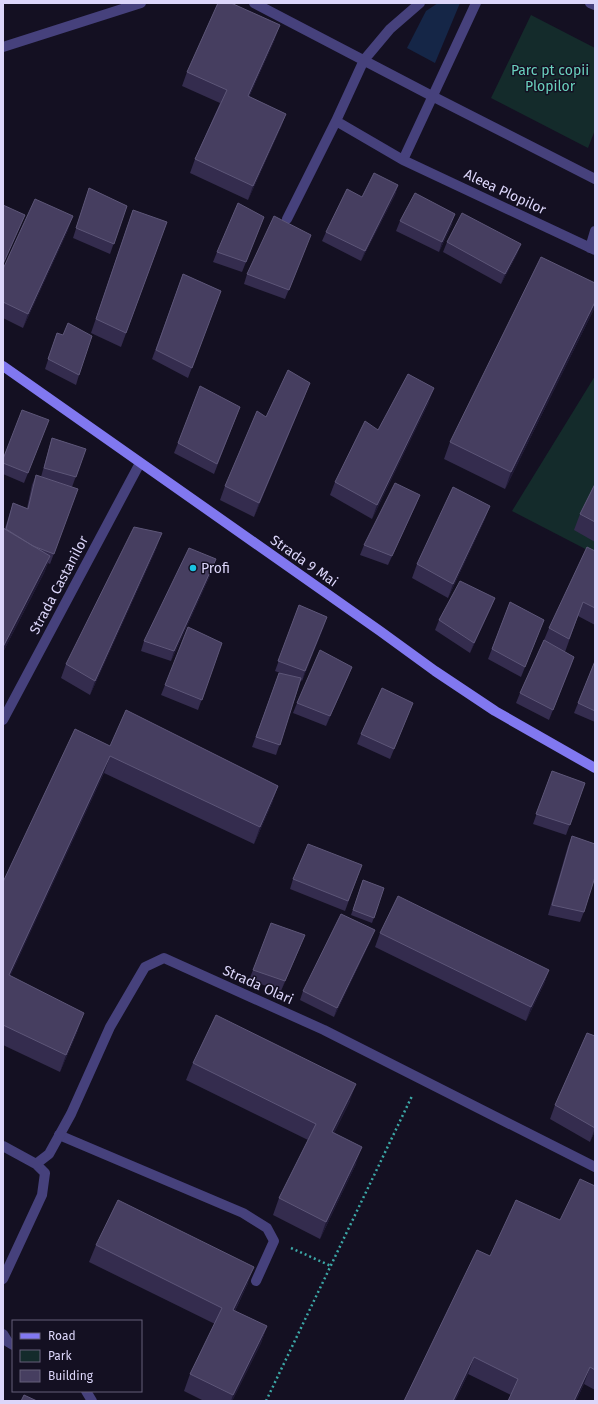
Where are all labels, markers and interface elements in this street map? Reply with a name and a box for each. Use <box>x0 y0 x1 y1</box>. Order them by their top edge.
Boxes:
park label: Parc pt copii Plopilor <box>511 62 589 95</box>
street label: Aleea Plopilor <box>461 166 549 219</box>
street label: Strada Castanilor <box>26 532 92 637</box>
street label: Strada 9 Mai <box>267 532 341 590</box>
place label: Profi <box>201 560 230 577</box>
marker: Profi <box>188 563 198 573</box>
street label: Strada Olari <box>220 962 296 1008</box>
legend <box>12 1320 142 1392</box>
text: Road <box>48 1329 76 1343</box>
text: Park <box>48 1349 72 1363</box>
text: Building <box>48 1369 94 1383</box>

